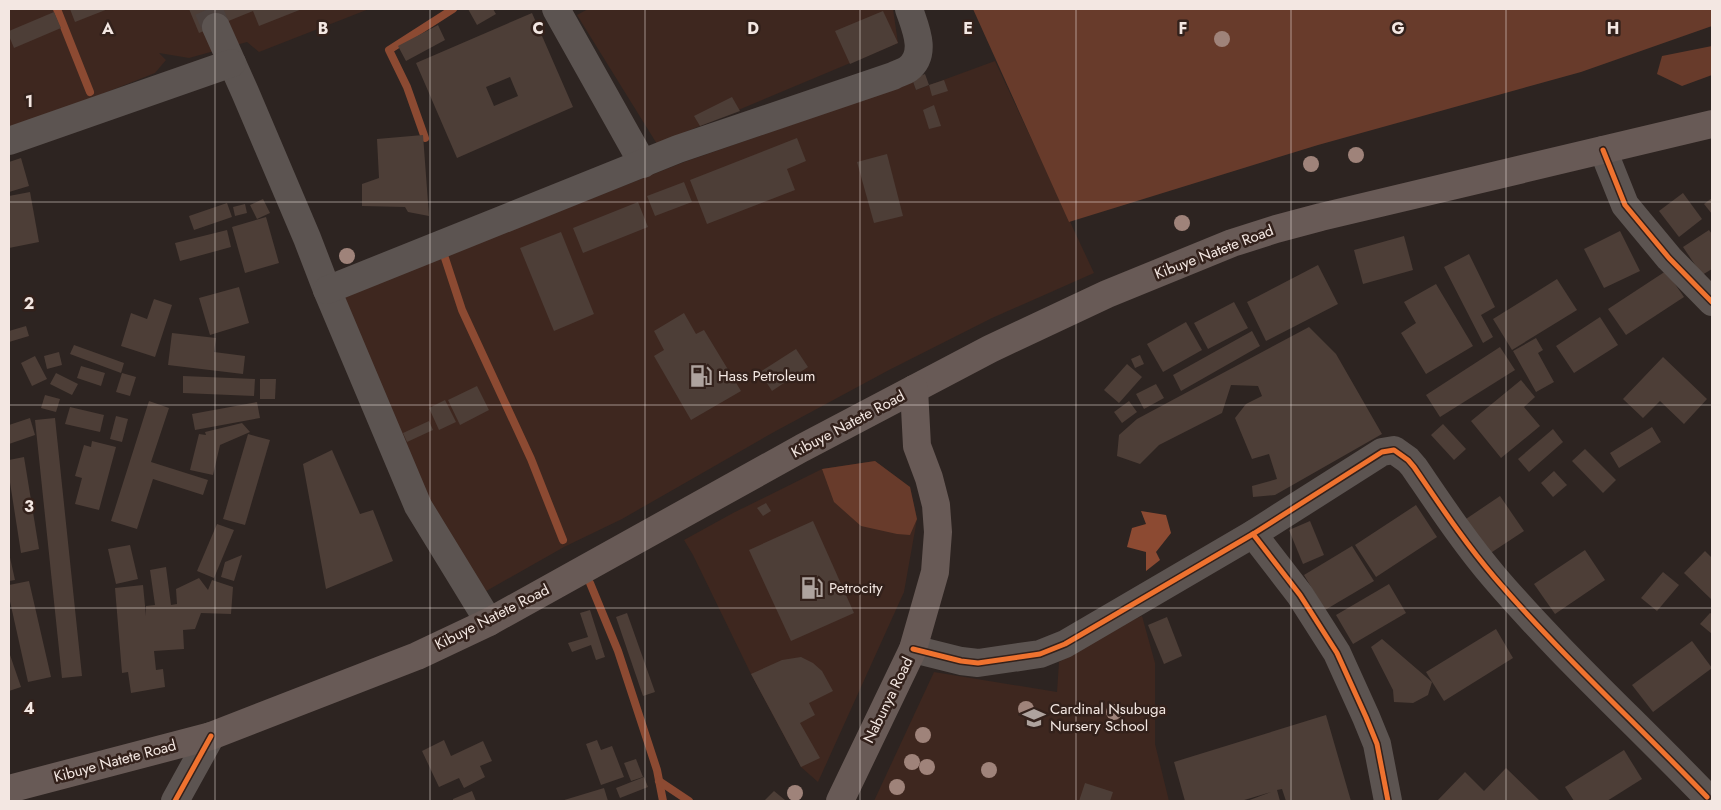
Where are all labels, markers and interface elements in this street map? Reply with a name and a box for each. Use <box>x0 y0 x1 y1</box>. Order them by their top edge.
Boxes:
text: A <box>101 17 114 40</box>
text: B <box>318 17 328 40</box>
text: C <box>532 17 544 40</box>
text: D <box>747 17 759 40</box>
text: E <box>963 17 973 40</box>
text: F <box>1179 17 1187 40</box>
text: G <box>1391 17 1405 40</box>
text: H <box>1607 17 1619 40</box>
text: 1 <box>25 90 33 113</box>
street label: Kibuye Natete Road <box>1151 219 1277 285</box>
text: 2 <box>24 292 34 315</box>
fuel station icon: Hass Petroleum <box>688 363 714 389</box>
place label: Hass Petroleum <box>718 365 816 387</box>
street label: Kibuye Natete Road <box>787 385 909 463</box>
text: 3 <box>24 495 34 518</box>
fuel station icon: Petrocity <box>799 575 825 601</box>
place label: Petrocity <box>829 577 883 599</box>
street label: Kibuye Natete Road <box>431 579 553 655</box>
street label: Nabunya Road <box>858 653 918 747</box>
text: 4 <box>23 697 35 720</box>
place label: Cardinal Nsubuga Nursery School <box>1050 698 1166 737</box>
school or university icon: Cardinal Nsubuga Nursery School <box>1021 705 1047 731</box>
street label: Kibuye Natete Road <box>51 734 179 788</box>

